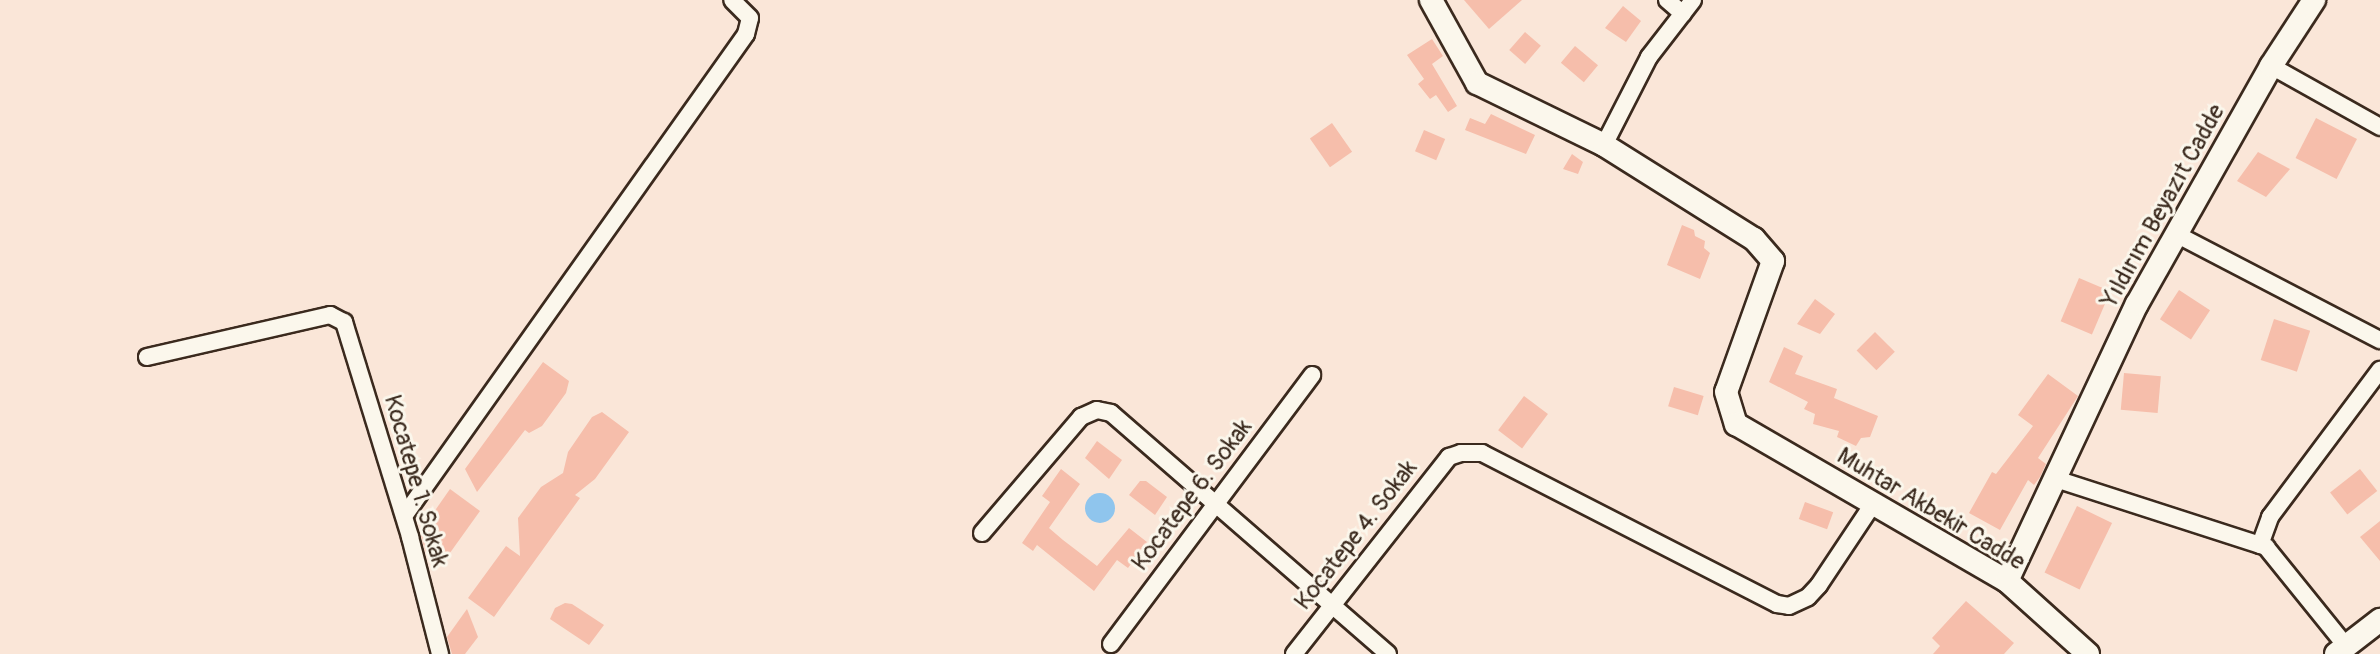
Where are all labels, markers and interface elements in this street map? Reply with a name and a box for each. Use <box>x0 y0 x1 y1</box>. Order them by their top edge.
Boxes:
street label: Yıldırım Beyazıt Cadde <box>2095 99 2231 313</box>
street label: Kocatepe 1. Sokak <box>378 392 454 570</box>
street label: Kocatepe 6. Sokak <box>1126 414 1258 576</box>
street label: Muhtar Akbekir Cadde <box>1832 442 2030 576</box>
street label: Kocatepe 4. Sokak <box>1289 454 1423 616</box>

